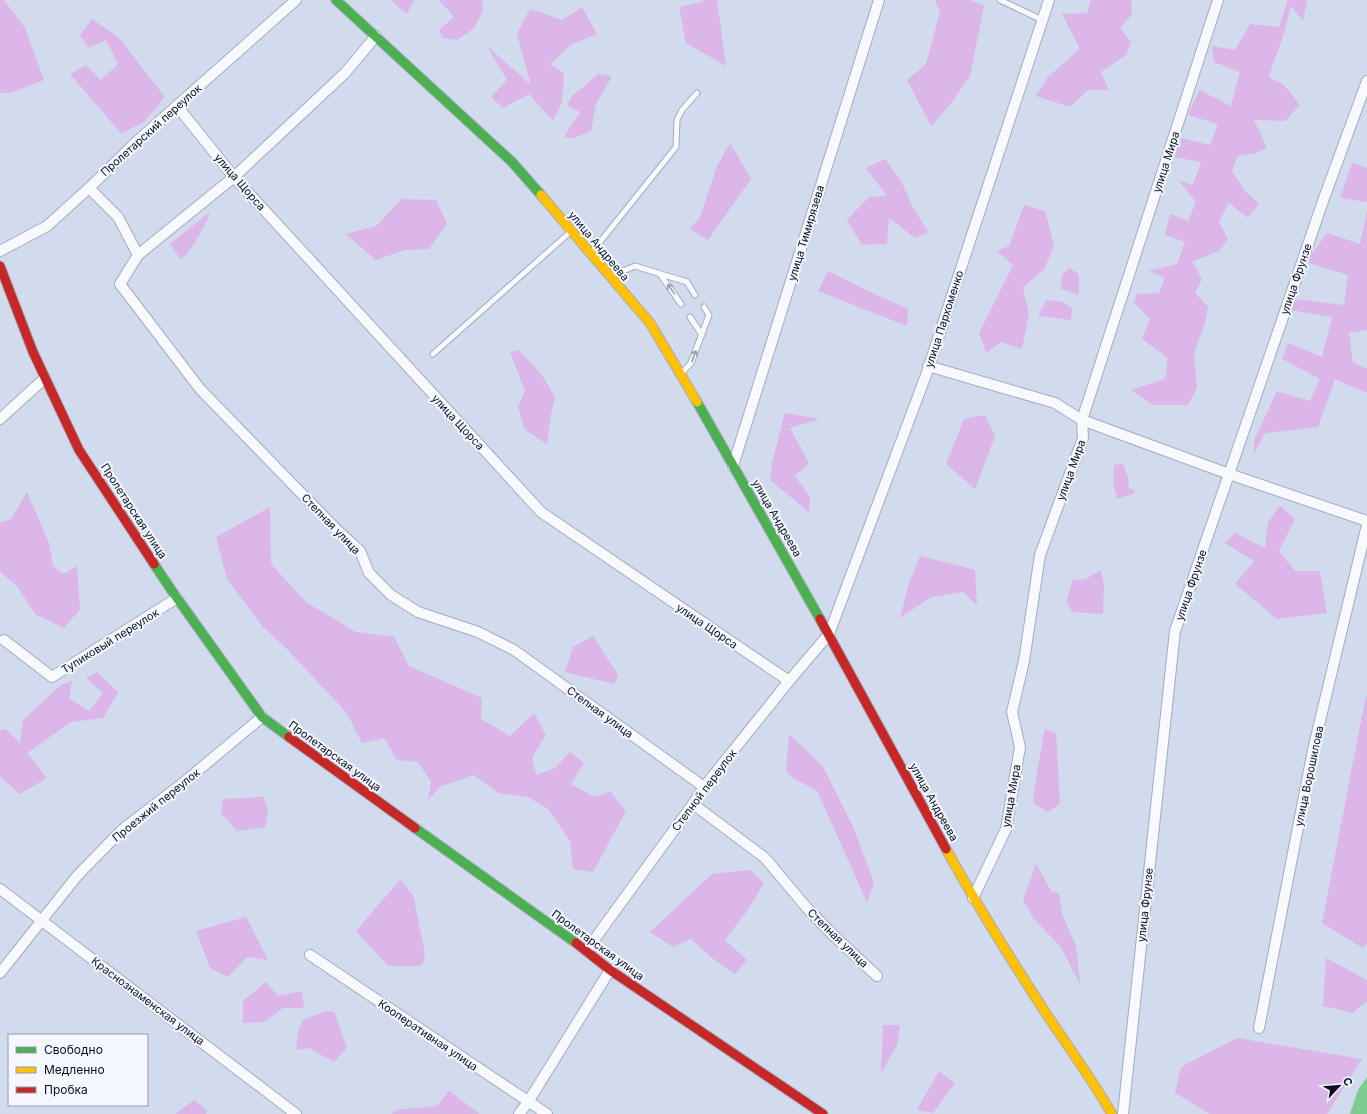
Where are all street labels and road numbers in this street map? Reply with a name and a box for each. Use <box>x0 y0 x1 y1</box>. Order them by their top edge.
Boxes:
street label: Пролетарский переулок <box>98 81 204 179</box>
street label: улица Мира <box>1149 129 1183 195</box>
street label: улица Щорса <box>211 151 269 213</box>
street label: улица Тимирязева <box>785 183 827 283</box>
street label: улица Андреева <box>566 208 632 284</box>
street label: улица Фрунзе <box>1277 241 1315 317</box>
street label: улица Пархоменко <box>922 268 966 369</box>
street label: улица Щорса <box>429 391 487 453</box>
street label: улица Мира <box>1054 438 1088 502</box>
street label: Пролетарская улица <box>98 461 170 561</box>
street label: улица Андреева <box>749 477 805 559</box>
street label: Степная улица <box>299 491 363 557</box>
street label: улица Фрунзе <box>1172 547 1210 623</box>
street label: улица Щорса <box>674 600 740 652</box>
street label: Тупиковый переулок <box>59 605 161 677</box>
street label: Степная улица <box>564 683 636 741</box>
street label: Пролетарская улица <box>286 718 384 794</box>
street label: улица Ворошилова <box>1292 724 1326 828</box>
street label: Степной переулок <box>669 746 739 834</box>
street label: улица Андреева <box>907 760 961 844</box>
street label: улица Мира <box>999 763 1023 829</box>
street label: Проезжий переулок <box>109 765 203 845</box>
street label: улица Фрунзе <box>1134 867 1156 943</box>
street label: Степная улица <box>805 906 871 970</box>
street label: Пролетарская улица <box>549 907 647 983</box>
street label: Краснознаменская улица <box>89 954 207 1048</box>
street label: Кооперативная улица <box>376 996 480 1074</box>

